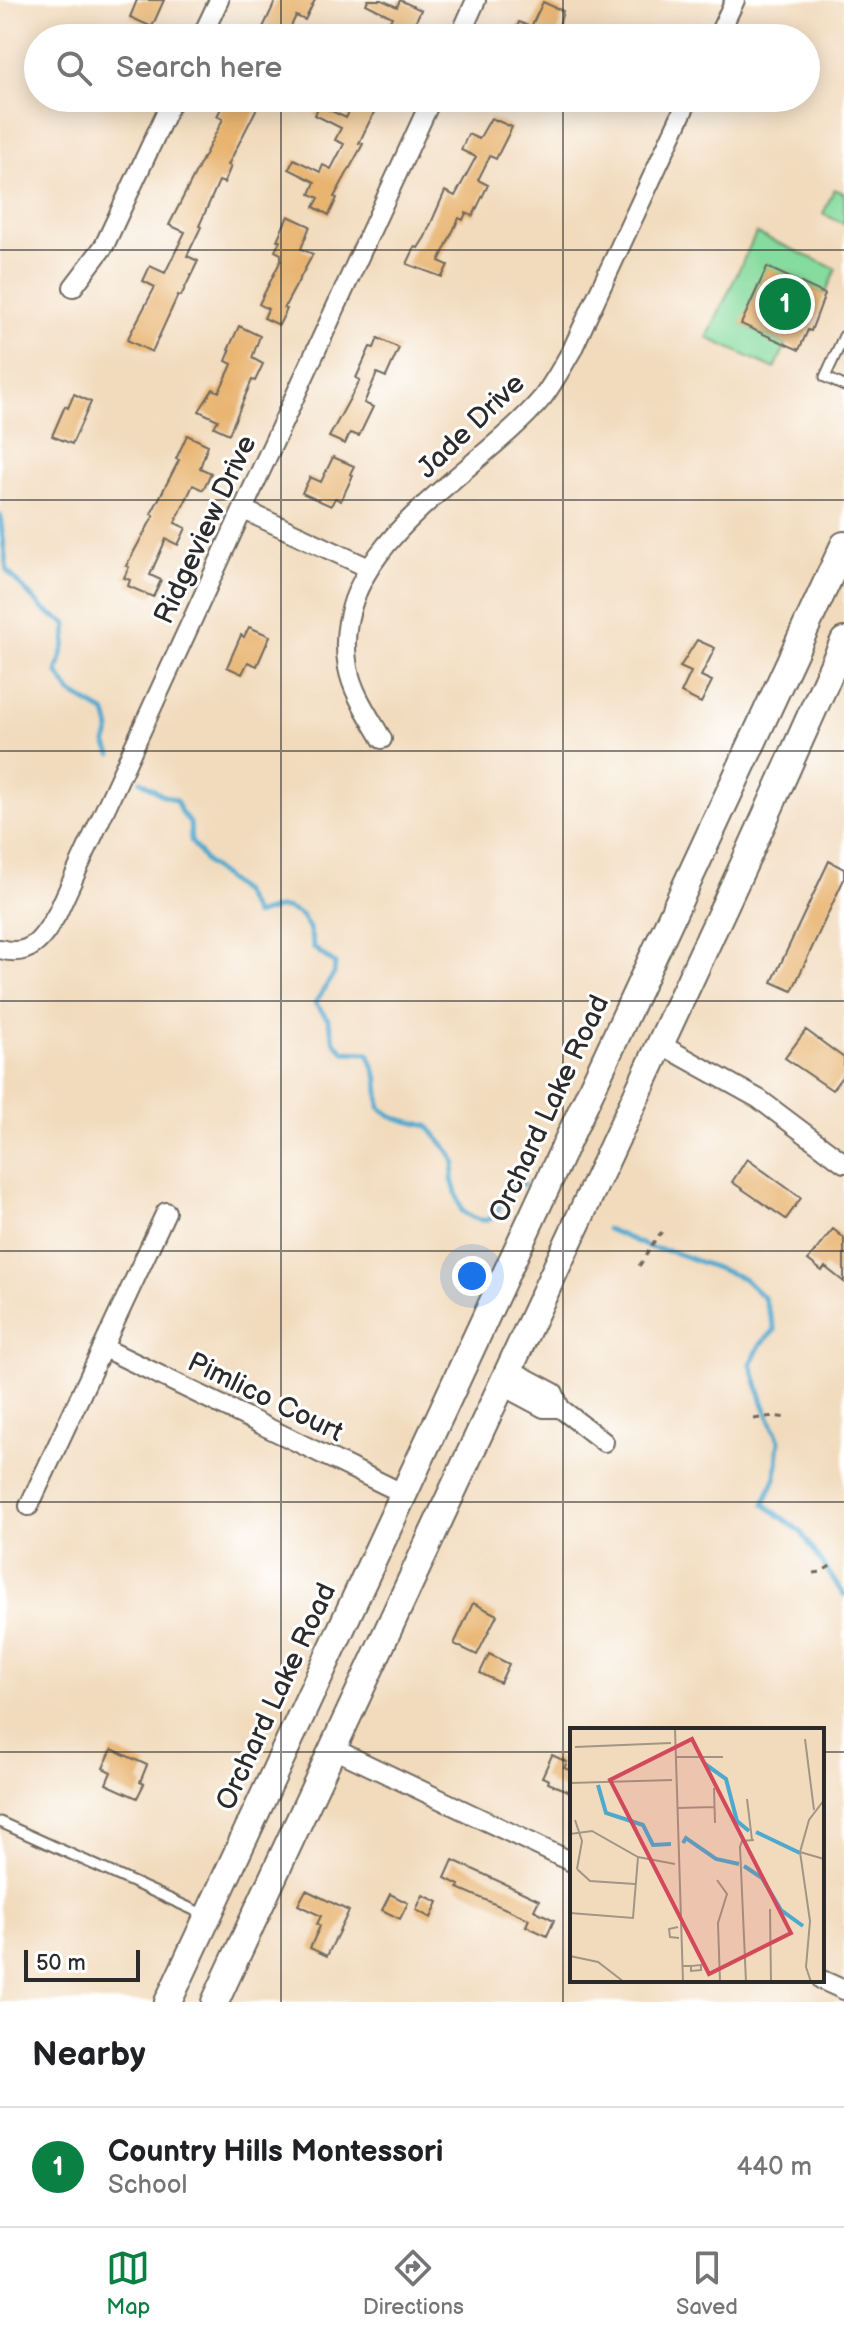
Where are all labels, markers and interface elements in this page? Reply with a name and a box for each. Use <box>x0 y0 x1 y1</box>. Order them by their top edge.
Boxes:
search box <box>24 24 820 112</box>
icon: search <box>52 46 96 90</box>
text: Search here <box>116 50 282 86</box>
pin: 1 <box>759 274 811 334</box>
street label: Jade Drive <box>411 367 531 485</box>
street label: Ridgeview Drive <box>147 430 263 629</box>
street label: Orchard Lake Road <box>482 990 616 1227</box>
your location <box>452 1256 492 1296</box>
street label: Pimlico Court <box>182 1346 349 1449</box>
street label: Orchard Lake Road <box>209 1578 343 1815</box>
inset map <box>570 1728 824 1982</box>
scale bar <box>24 1946 140 1982</box>
text: 50 m <box>36 1950 86 1977</box>
text: Nearby <box>32 2034 146 2075</box>
text: Country Hills Montessori <box>108 2134 443 2170</box>
text: 1 <box>53 2152 63 2183</box>
text: 440 m <box>736 2152 812 2183</box>
text: School <box>108 2170 187 2201</box>
tab: Map <box>106 2246 150 2321</box>
tab: Directions <box>363 2246 464 2321</box>
tab: Saved <box>676 2246 738 2321</box>

